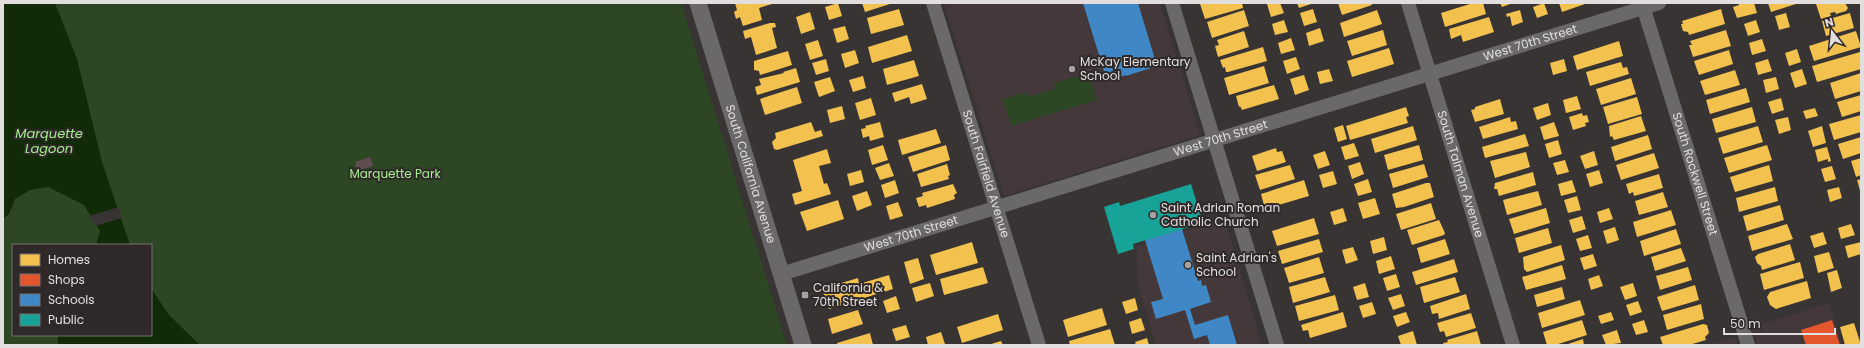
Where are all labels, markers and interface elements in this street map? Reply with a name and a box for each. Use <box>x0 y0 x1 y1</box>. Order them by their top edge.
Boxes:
north arrow <box>1812 12 1852 52</box>
text: N <box>1823 14 1835 31</box>
street label: West 70th Street <box>1481 20 1579 65</box>
place label: McKay Elementary School <box>1080 53 1191 84</box>
marker: McKay Elementary School <box>1067 64 1077 74</box>
street label: South California Avenue <box>722 103 780 245</box>
street label: South Fairfield Avenue <box>959 108 1014 240</box>
street label: South Talman Avenue <box>1434 108 1488 239</box>
street label: South Rockwell Street <box>1668 110 1723 237</box>
street label: West 70th Street <box>1171 115 1270 160</box>
water label: Marquette Lagoon <box>15 124 83 158</box>
park label: Marquette Park <box>349 165 441 182</box>
place label: Saint Adrian Roman Catholic Church <box>1161 199 1280 230</box>
marker: Saint Adrian Roman Catholic Church <box>1148 210 1158 220</box>
street label: West 70th Street <box>862 211 960 256</box>
legend <box>12 244 152 336</box>
place label: Saint Adrian's School <box>1196 249 1277 280</box>
text: Homes <box>48 251 90 268</box>
marker: Saint Adrian's School <box>1183 260 1193 270</box>
text: Shops <box>48 271 85 288</box>
place label: California & 70th Street <box>813 279 883 310</box>
marker: California & 70th Street <box>800 290 810 300</box>
text: Schools <box>48 291 95 308</box>
scale bar <box>1724 310 1835 336</box>
text: Public <box>48 311 84 328</box>
text: 50 m <box>1730 315 1761 332</box>

